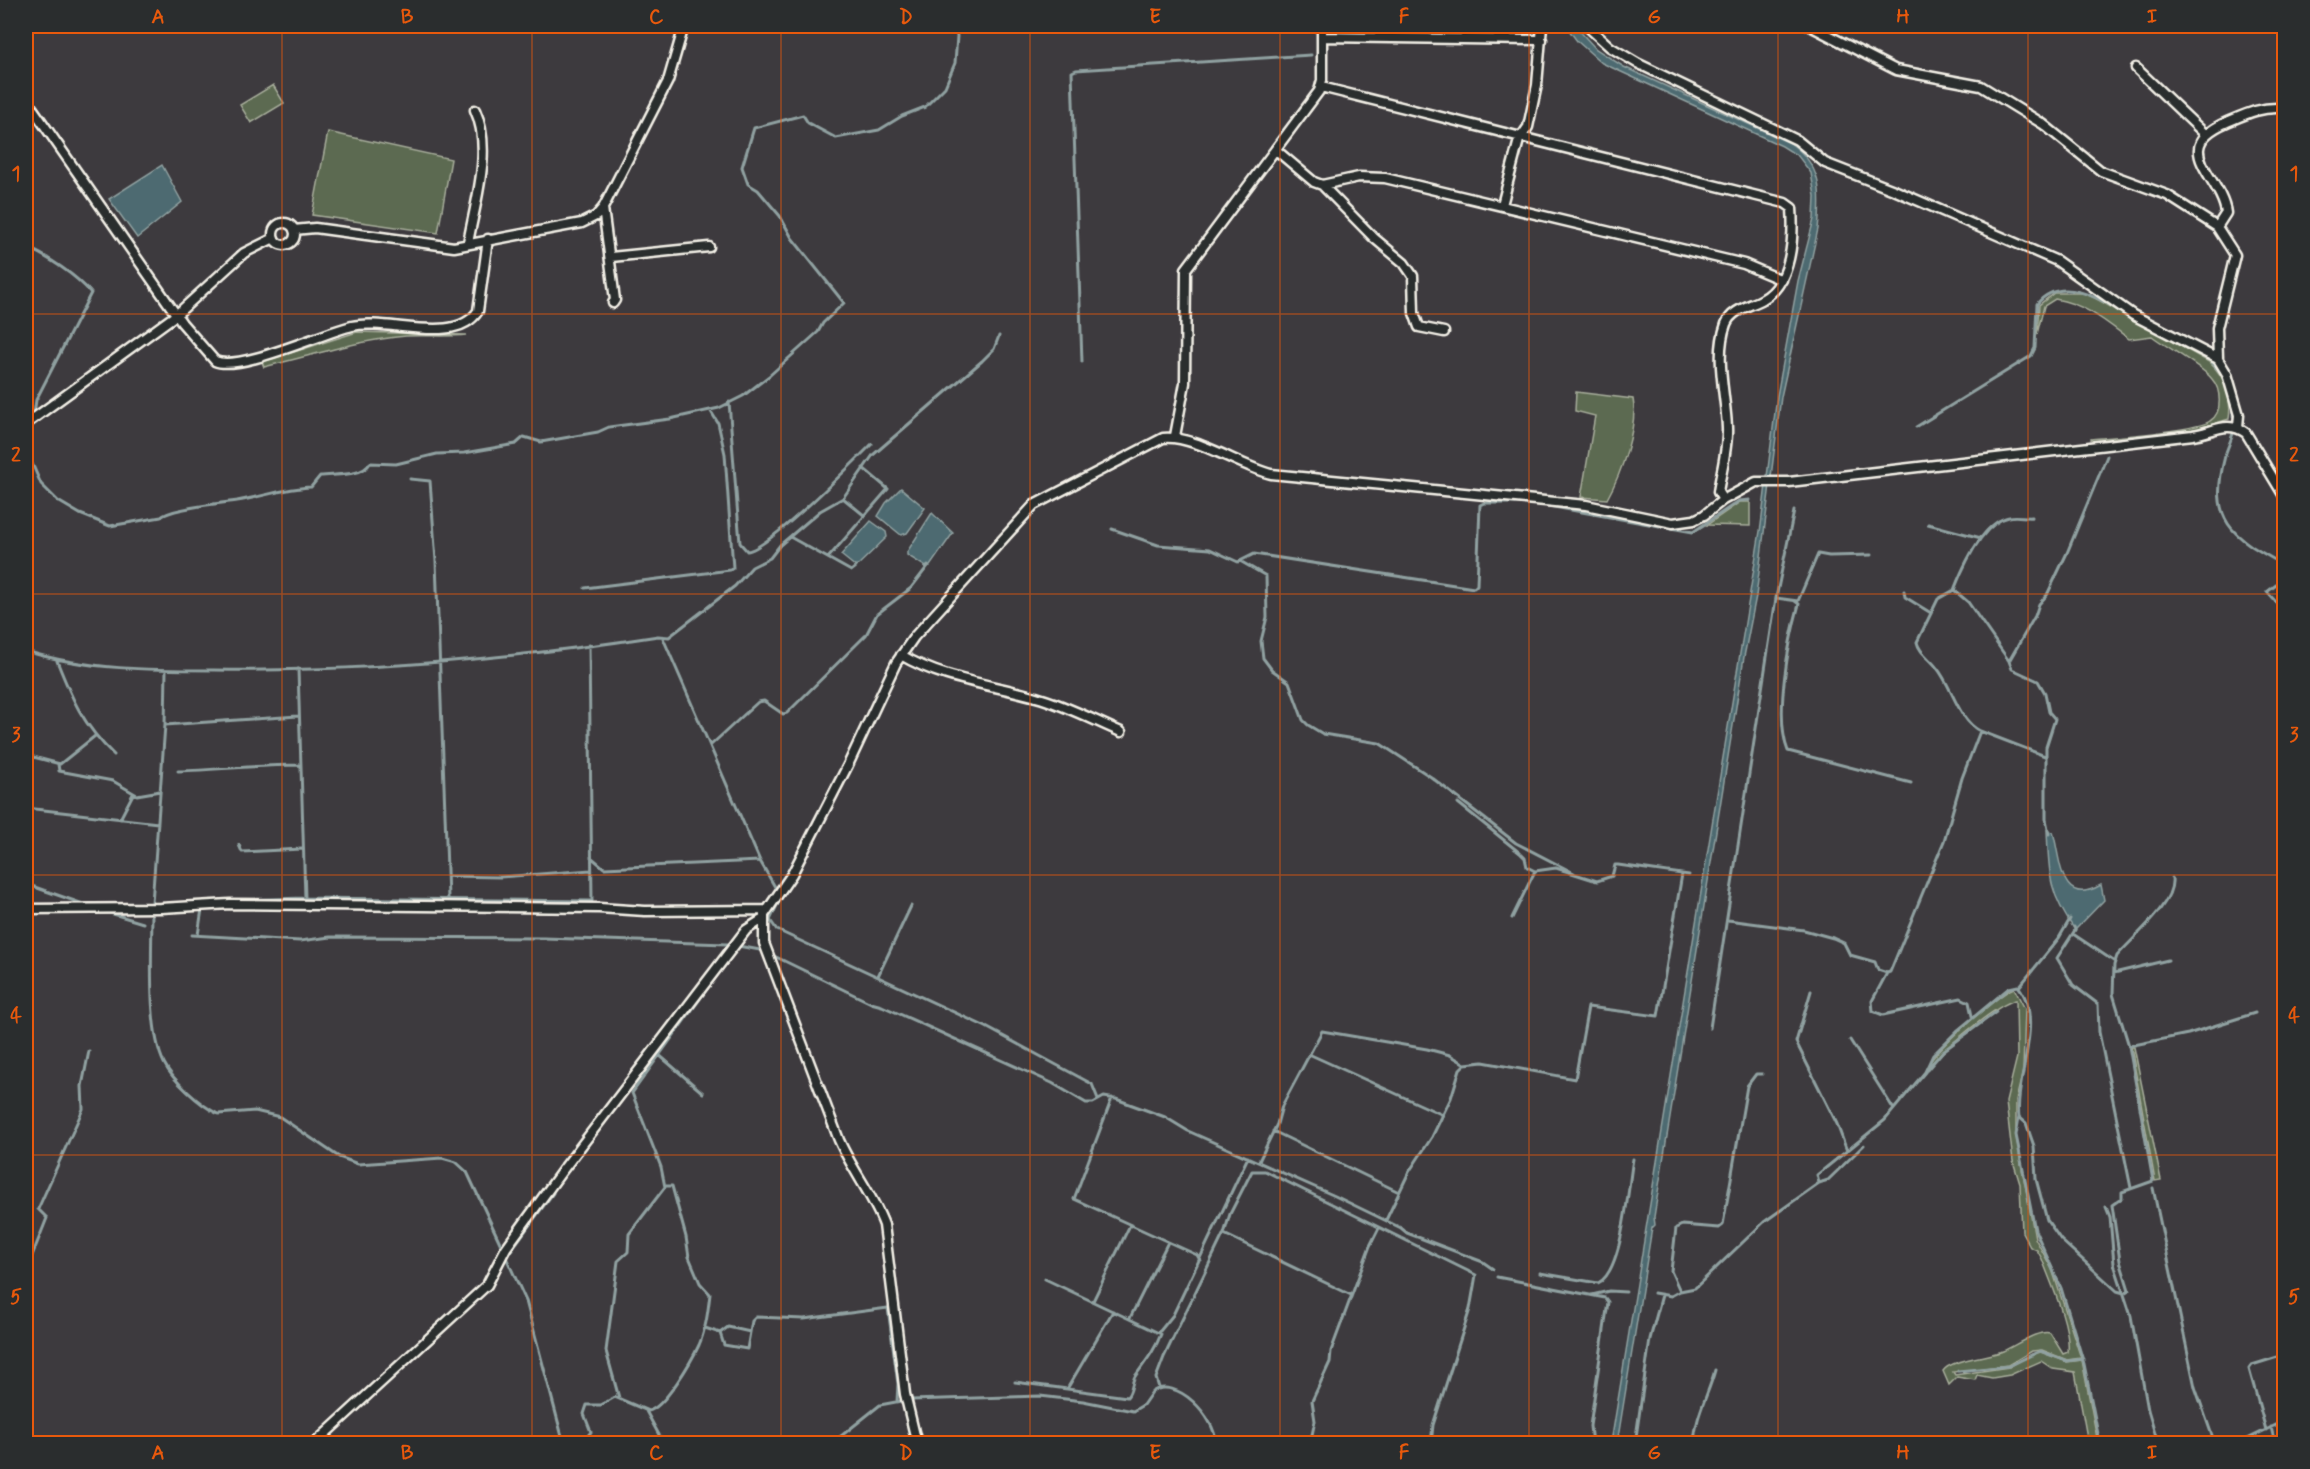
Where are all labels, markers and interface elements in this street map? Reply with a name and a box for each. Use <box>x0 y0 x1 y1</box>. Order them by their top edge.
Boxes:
text: A <box>151 4 165 31</box>
text: B <box>401 4 414 31</box>
text: C <box>649 4 664 31</box>
text: D <box>899 4 913 31</box>
text: E <box>1149 4 1161 31</box>
text: F <box>1399 4 1410 31</box>
text: G <box>1647 4 1661 31</box>
text: H <box>1896 4 1910 31</box>
text: I <box>2147 4 2157 31</box>
text: 1 <box>12 161 20 188</box>
text: 1 <box>2290 161 2298 188</box>
text: 2 <box>11 442 21 469</box>
text: 2 <box>2289 442 2299 469</box>
text: 3 <box>11 722 21 749</box>
text: 3 <box>2289 722 2299 749</box>
text: 4 <box>10 1003 22 1030</box>
text: 4 <box>2288 1003 2300 1030</box>
text: 5 <box>10 1284 22 1311</box>
text: 5 <box>2288 1284 2300 1311</box>
text: A <box>151 1440 165 1467</box>
text: B <box>401 1440 414 1467</box>
text: C <box>649 1440 664 1467</box>
text: D <box>899 1440 913 1467</box>
text: E <box>1149 1440 1161 1467</box>
text: F <box>1399 1440 1410 1467</box>
text: G <box>1647 1440 1661 1467</box>
text: H <box>1896 1440 1910 1467</box>
text: I <box>2147 1440 2157 1467</box>

